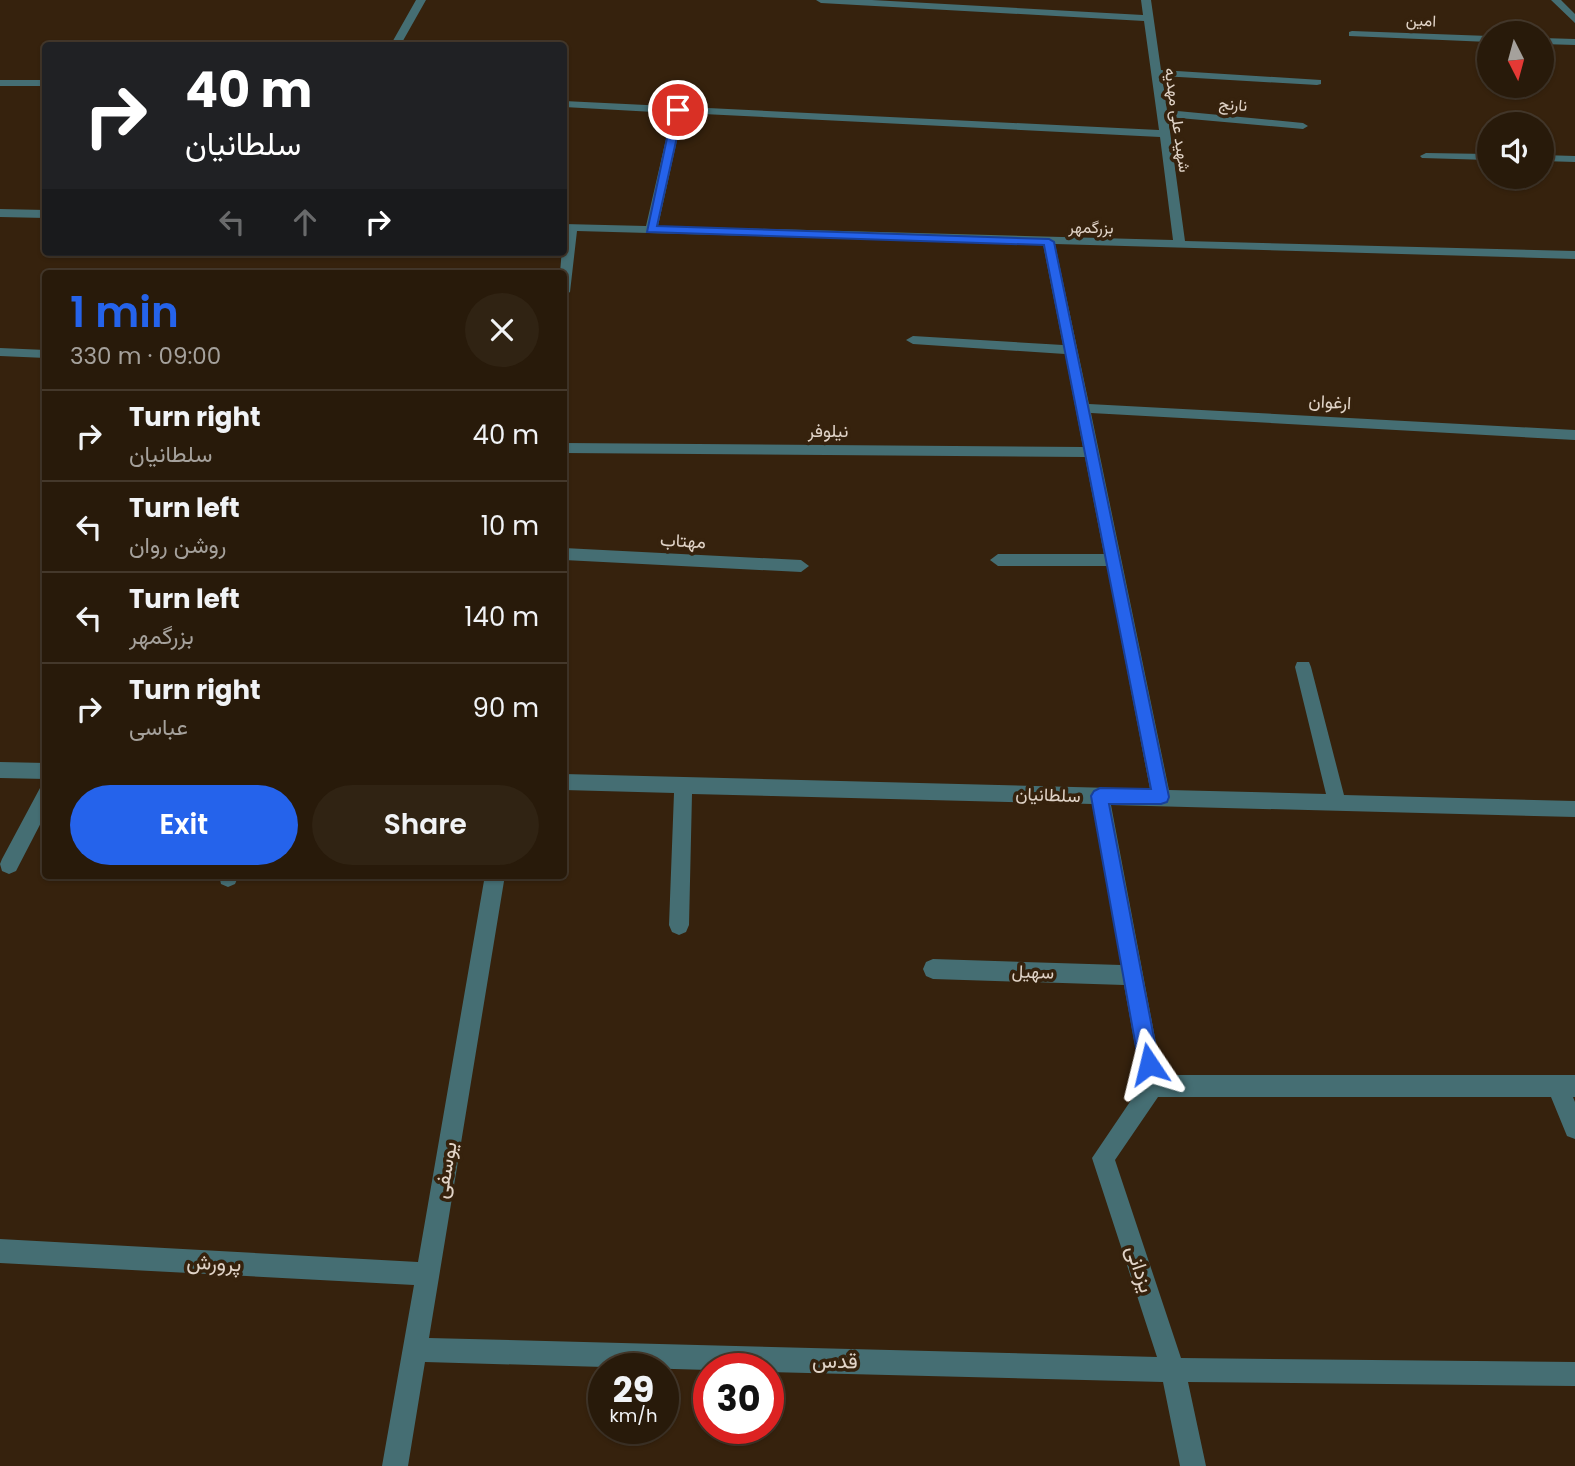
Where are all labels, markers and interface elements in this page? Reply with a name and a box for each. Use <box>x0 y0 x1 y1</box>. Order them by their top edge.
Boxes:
street label: امین <box>1406 8 1436 33</box>
north arrow <box>1477 21 1554 98</box>
map controls <box>1477 21 1554 189</box>
text: 40 m <box>185 56 312 124</box>
street label: شهید علی مهدیه <box>1159 66 1196 174</box>
icon: right <box>70 70 161 161</box>
pin <box>648 80 708 140</box>
icon: arrive <box>659 91 697 129</box>
street label: نارنج <box>1218 92 1248 117</box>
button: sound <box>1477 112 1554 189</box>
text: سلطانیان <box>185 121 301 166</box>
icon: left <box>213 203 251 241</box>
icon: ahead <box>286 203 324 241</box>
icon: right <box>359 203 397 241</box>
street label: بزرگمهر <box>1067 216 1114 239</box>
text: 1 min <box>70 283 179 342</box>
button: close <box>465 293 539 367</box>
text: 330 m · 09:00 <box>70 340 221 372</box>
street label: ارغوان <box>1308 388 1352 415</box>
text: Turn right <box>129 399 261 435</box>
icon: right <box>70 417 108 455</box>
text: 40 m <box>473 417 539 453</box>
street label: نیلوفر <box>807 418 848 443</box>
text: سلطانیان <box>129 438 212 470</box>
text: Turn left <box>129 490 240 526</box>
icon: left <box>70 508 108 546</box>
text: 10 m <box>481 508 539 544</box>
street label: مهتاب <box>659 527 707 554</box>
text: روشن روان <box>129 529 226 561</box>
text: Turn left <box>129 581 240 617</box>
icon: left <box>70 599 108 637</box>
text: 140 m <box>464 599 539 635</box>
text: بزرگمهر <box>129 620 194 652</box>
text: Turn right <box>129 672 261 708</box>
icon: right <box>70 690 108 728</box>
text: 90 m <box>473 690 539 726</box>
text: عباسی <box>129 711 188 743</box>
street label: سلطانیان <box>1015 781 1081 808</box>
button: Exit <box>70 785 298 865</box>
button: Share <box>312 785 539 865</box>
street label: سهیل <box>1011 958 1055 985</box>
position arrow <box>1112 1027 1186 1101</box>
street label: یوسفی <box>425 1139 464 1201</box>
street label: یزدانی <box>1119 1241 1162 1296</box>
street label: پرورش <box>186 1247 242 1278</box>
street label: قدس <box>812 1346 858 1375</box>
speed limit sign: 30 <box>693 1353 784 1444</box>
text: 29 <box>613 1365 654 1414</box>
text: km/h <box>610 1403 657 1428</box>

